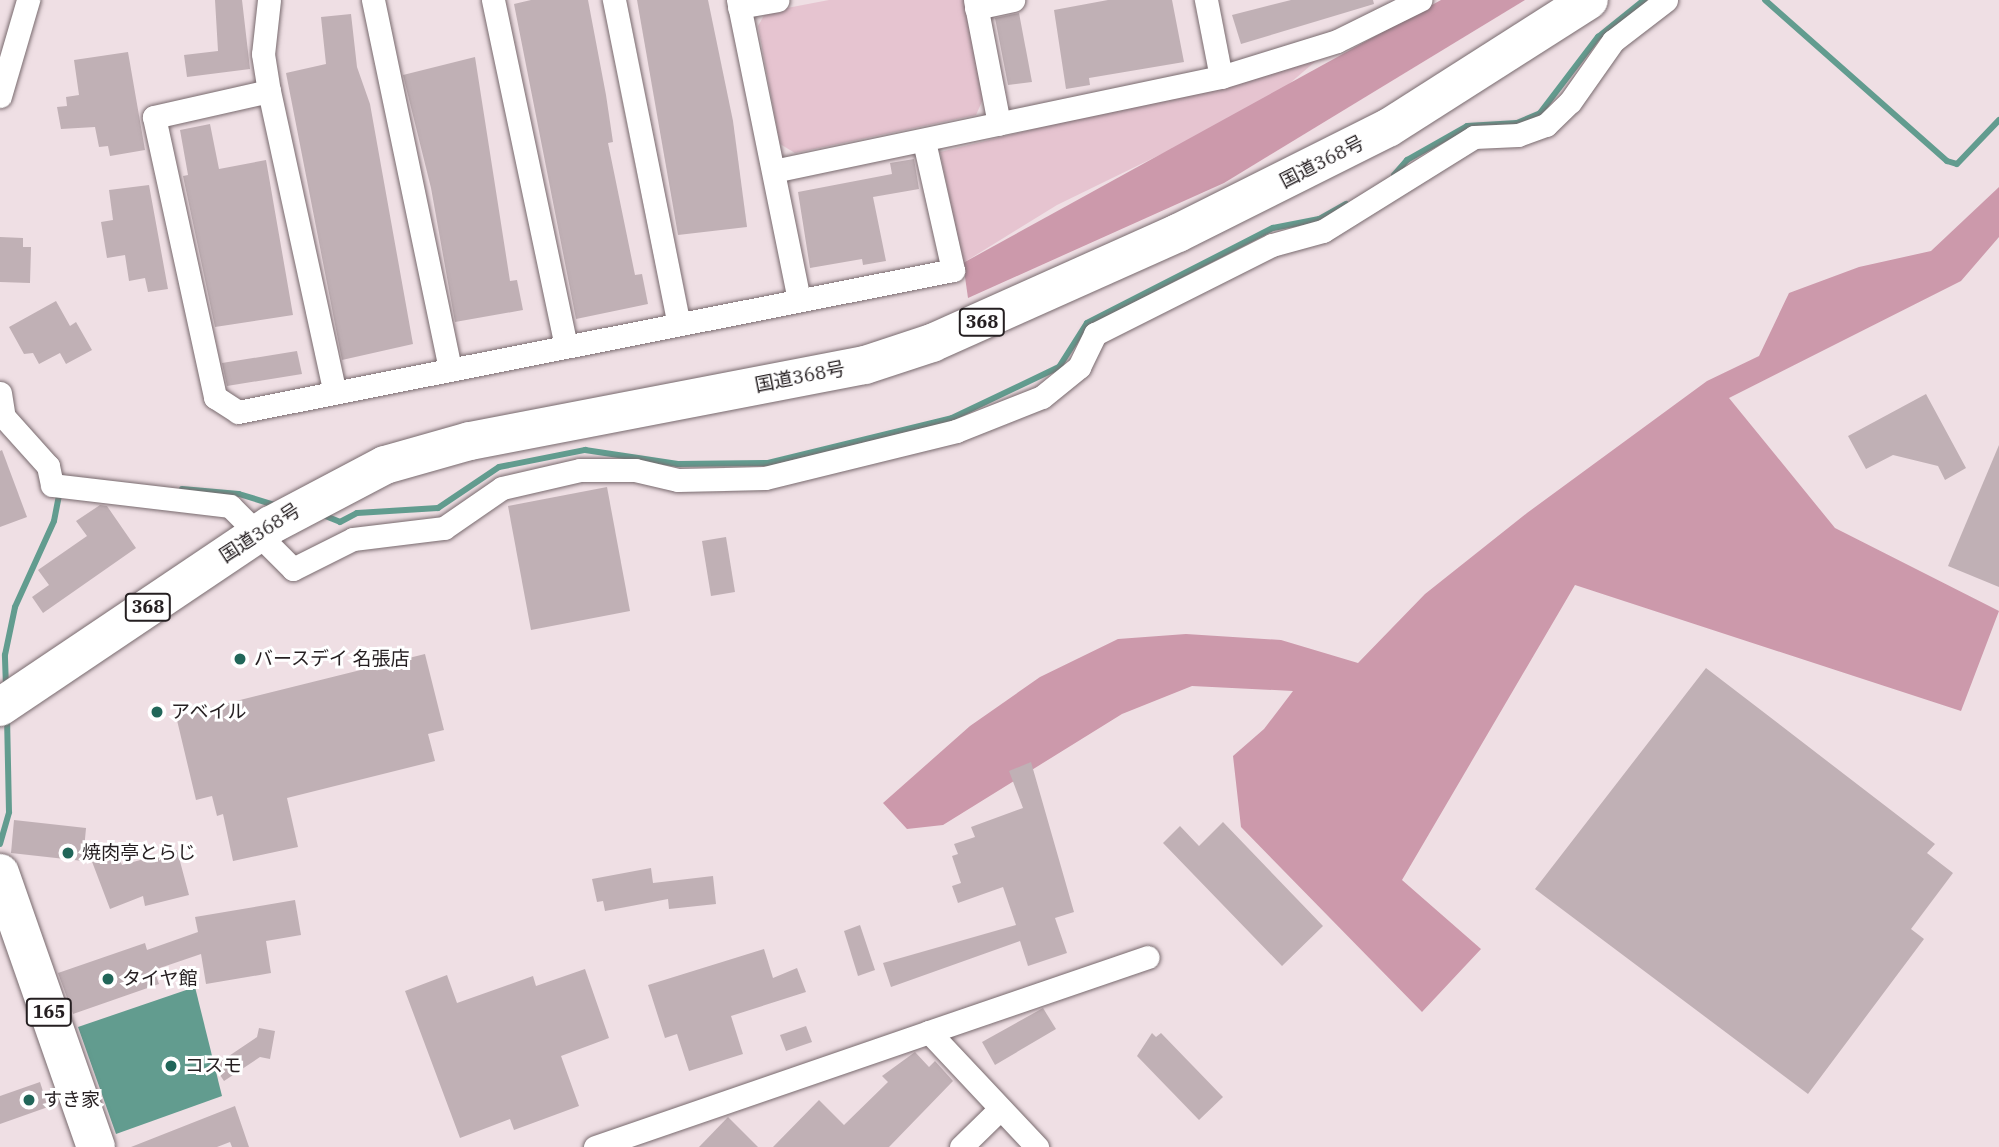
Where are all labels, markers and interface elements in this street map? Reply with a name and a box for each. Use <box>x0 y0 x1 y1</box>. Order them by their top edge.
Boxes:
street label: 国道368号 <box>1276 131 1368 193</box>
road number: 368 <box>958 308 1006 336</box>
street label: 国道368号 <box>753 357 847 397</box>
street label: 国道368号 <box>216 499 304 567</box>
road number: 368 <box>124 592 172 622</box>
place label: バースデイ 名張店 <box>254 648 410 670</box>
marker: バースデイ 名張店 <box>232 651 248 667</box>
place label: アベイル <box>171 701 247 723</box>
marker: アベイル <box>149 704 165 720</box>
place label: 焼肉亭とらじ <box>82 842 196 864</box>
marker: 焼肉亭とらじ <box>60 845 76 861</box>
place label: タイヤ館 <box>122 968 198 990</box>
marker: タイヤ館 <box>100 971 116 987</box>
road number: 165 <box>24 998 74 1027</box>
place label: コスモ <box>185 1055 242 1077</box>
marker: コスモ <box>163 1058 179 1074</box>
place label: すき家 <box>43 1089 100 1111</box>
marker: すき家 <box>21 1092 37 1108</box>

